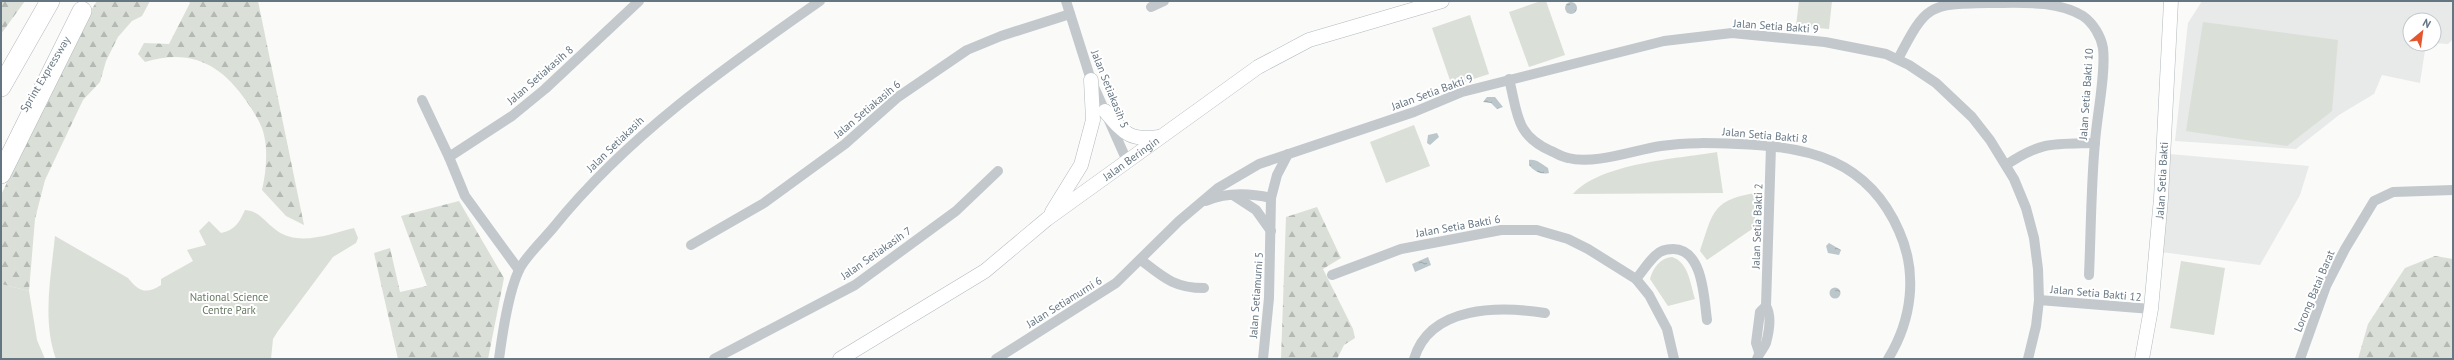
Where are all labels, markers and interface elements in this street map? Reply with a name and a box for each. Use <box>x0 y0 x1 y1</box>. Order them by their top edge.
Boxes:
north arrow <box>2402 12 2442 52</box>
text: N <box>2420 15 2433 31</box>
street label: Jalan Setia Bakti 9 <box>1732 16 1819 36</box>
street label: Sprint Expressway <box>17 33 74 114</box>
street label: Jalan Setiakasih 8 <box>503 42 576 108</box>
street label: Jalan Setiakasih 5 <box>1088 47 1132 130</box>
street label: Jalan Setia Bakti 10 <box>2076 48 2096 141</box>
street label: Jalan Setia Bakti 9 <box>1388 71 1475 114</box>
street label: Jalan Setiakasih 6 <box>830 77 903 142</box>
street label: Jalan Setiakasih <box>583 113 647 175</box>
street label: Jalan Setia Bakti 8 <box>1721 124 1808 146</box>
street label: Jalan Beringin <box>1099 134 1162 184</box>
street label: Jalan Setia Bakti <box>2152 142 2171 220</box>
street label: Jalan Setia Bakti 2 <box>1748 183 1765 270</box>
street label: Jalan Setia Bakti 6 <box>1414 212 1501 240</box>
street label: Jalan Setiakasih 7 <box>837 223 914 283</box>
street label: Lorong Batai Barat <box>2291 248 2338 334</box>
street label: Jalan Setiamurni 5 <box>1246 251 1266 340</box>
street label: Jalan Setiamurni 6 <box>1023 273 1104 331</box>
street label: Jalan Setia Bakti 12 <box>2049 282 2142 304</box>
park label: National Science Centre Park <box>190 290 269 317</box>

